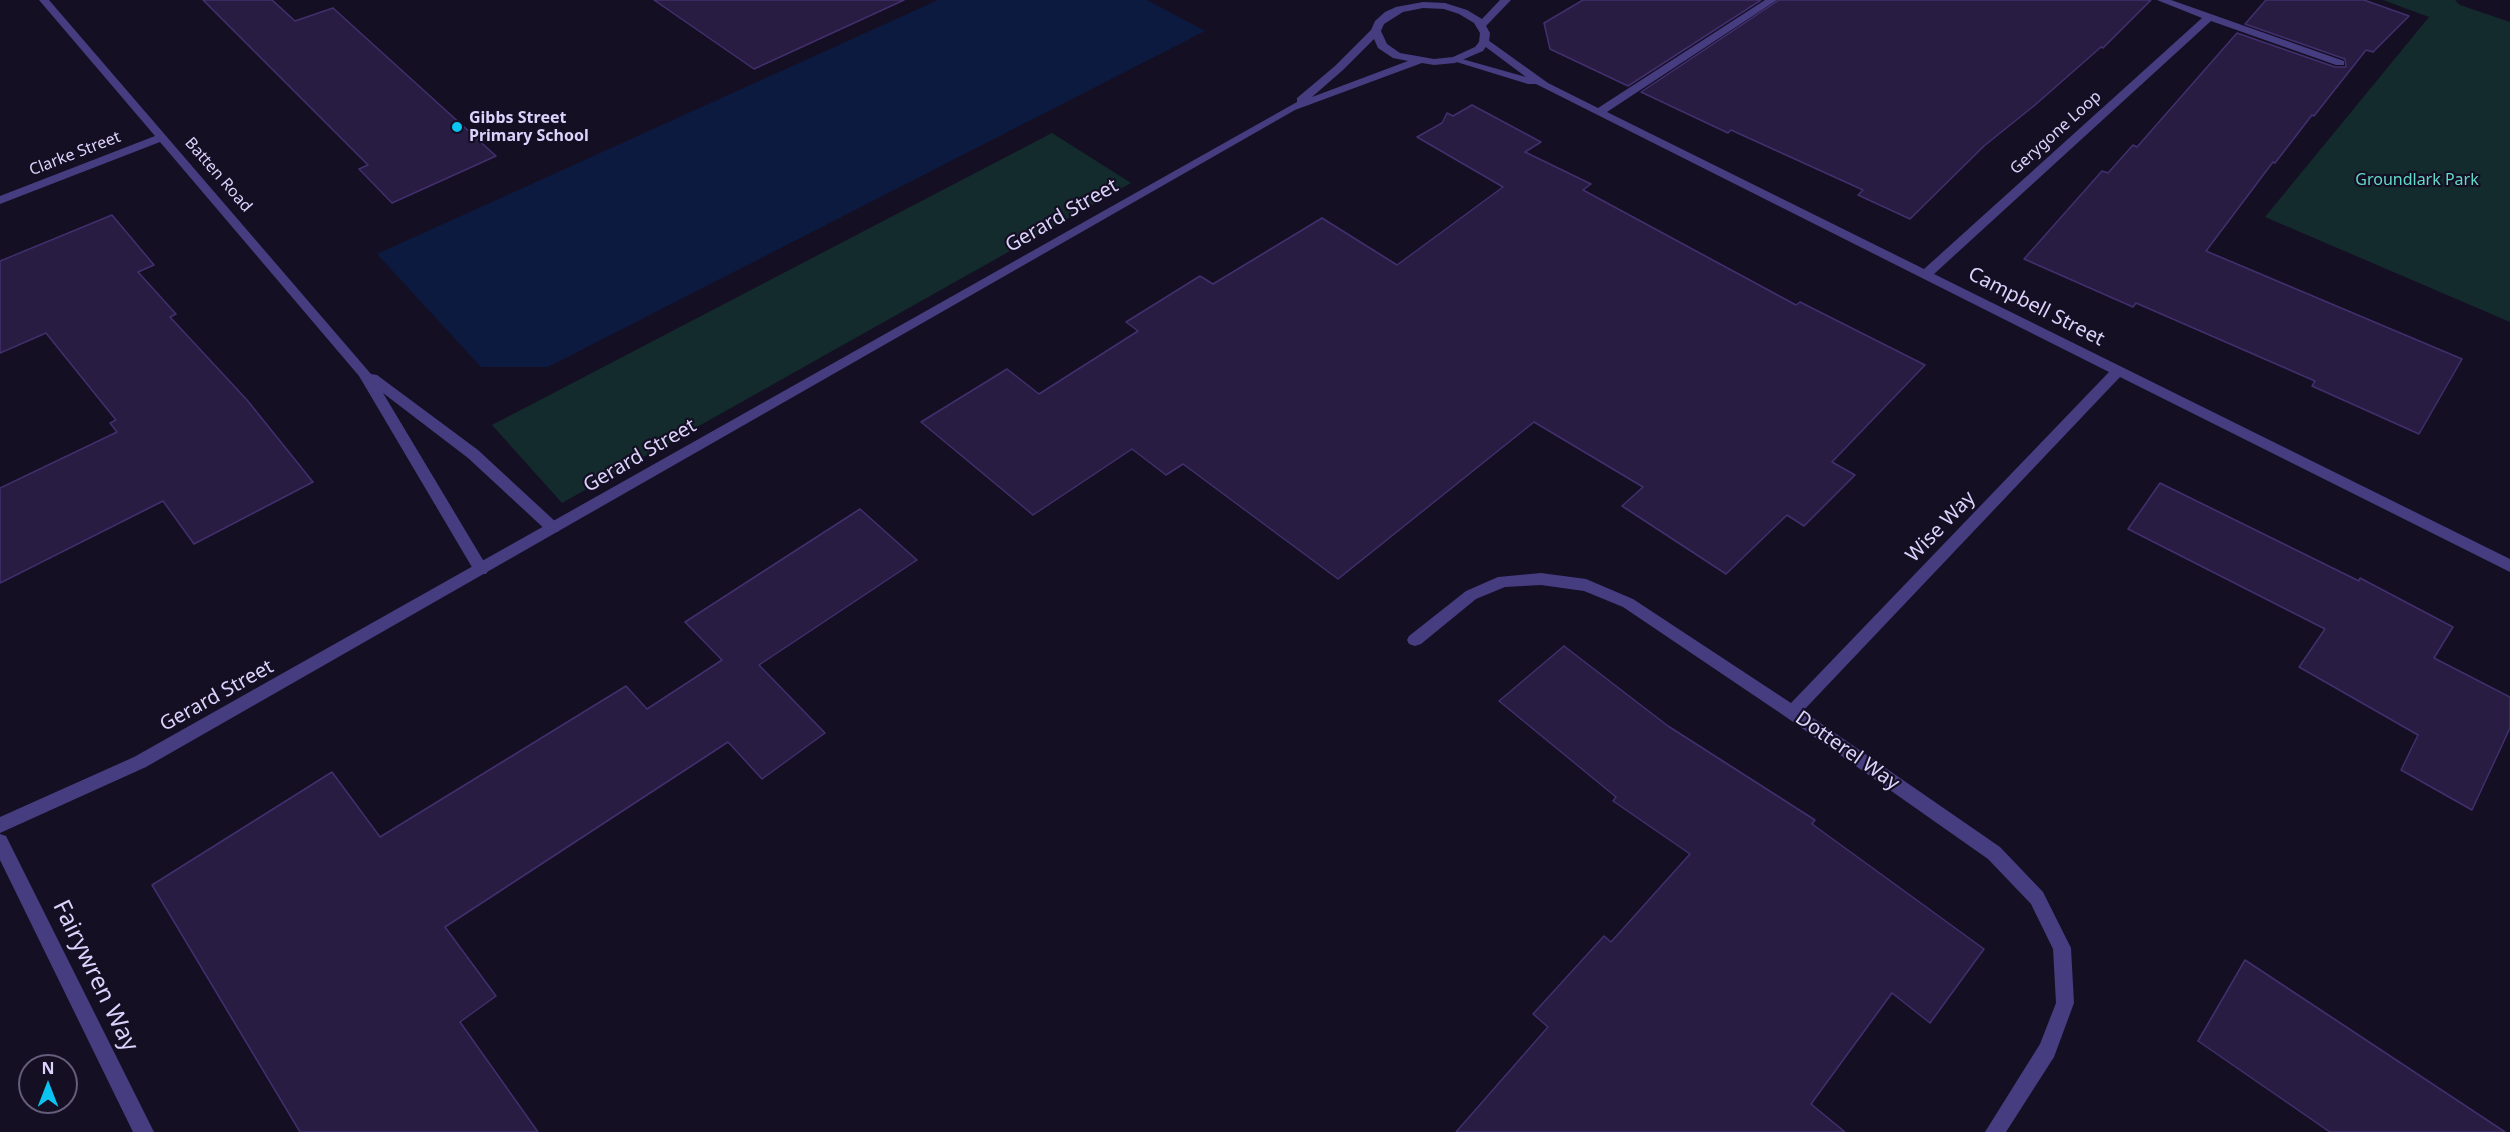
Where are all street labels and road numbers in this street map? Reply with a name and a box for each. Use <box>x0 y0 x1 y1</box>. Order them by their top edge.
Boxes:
street label: Gerygone Loop <box>2007 87 2105 179</box>
street label: Clarke Street <box>27 128 123 180</box>
street label: Batten Road <box>180 134 256 216</box>
street label: Gerard Street <box>1001 174 1123 258</box>
street label: Campbell Street <box>1964 262 2108 352</box>
street label: Gerard Street <box>579 414 701 498</box>
street label: Wise Way <box>1901 486 1981 568</box>
street label: Gerard Street <box>156 655 278 737</box>
street label: Dotterel Way <box>1790 706 1904 796</box>
street label: Fairywren Way <box>46 896 144 1056</box>

